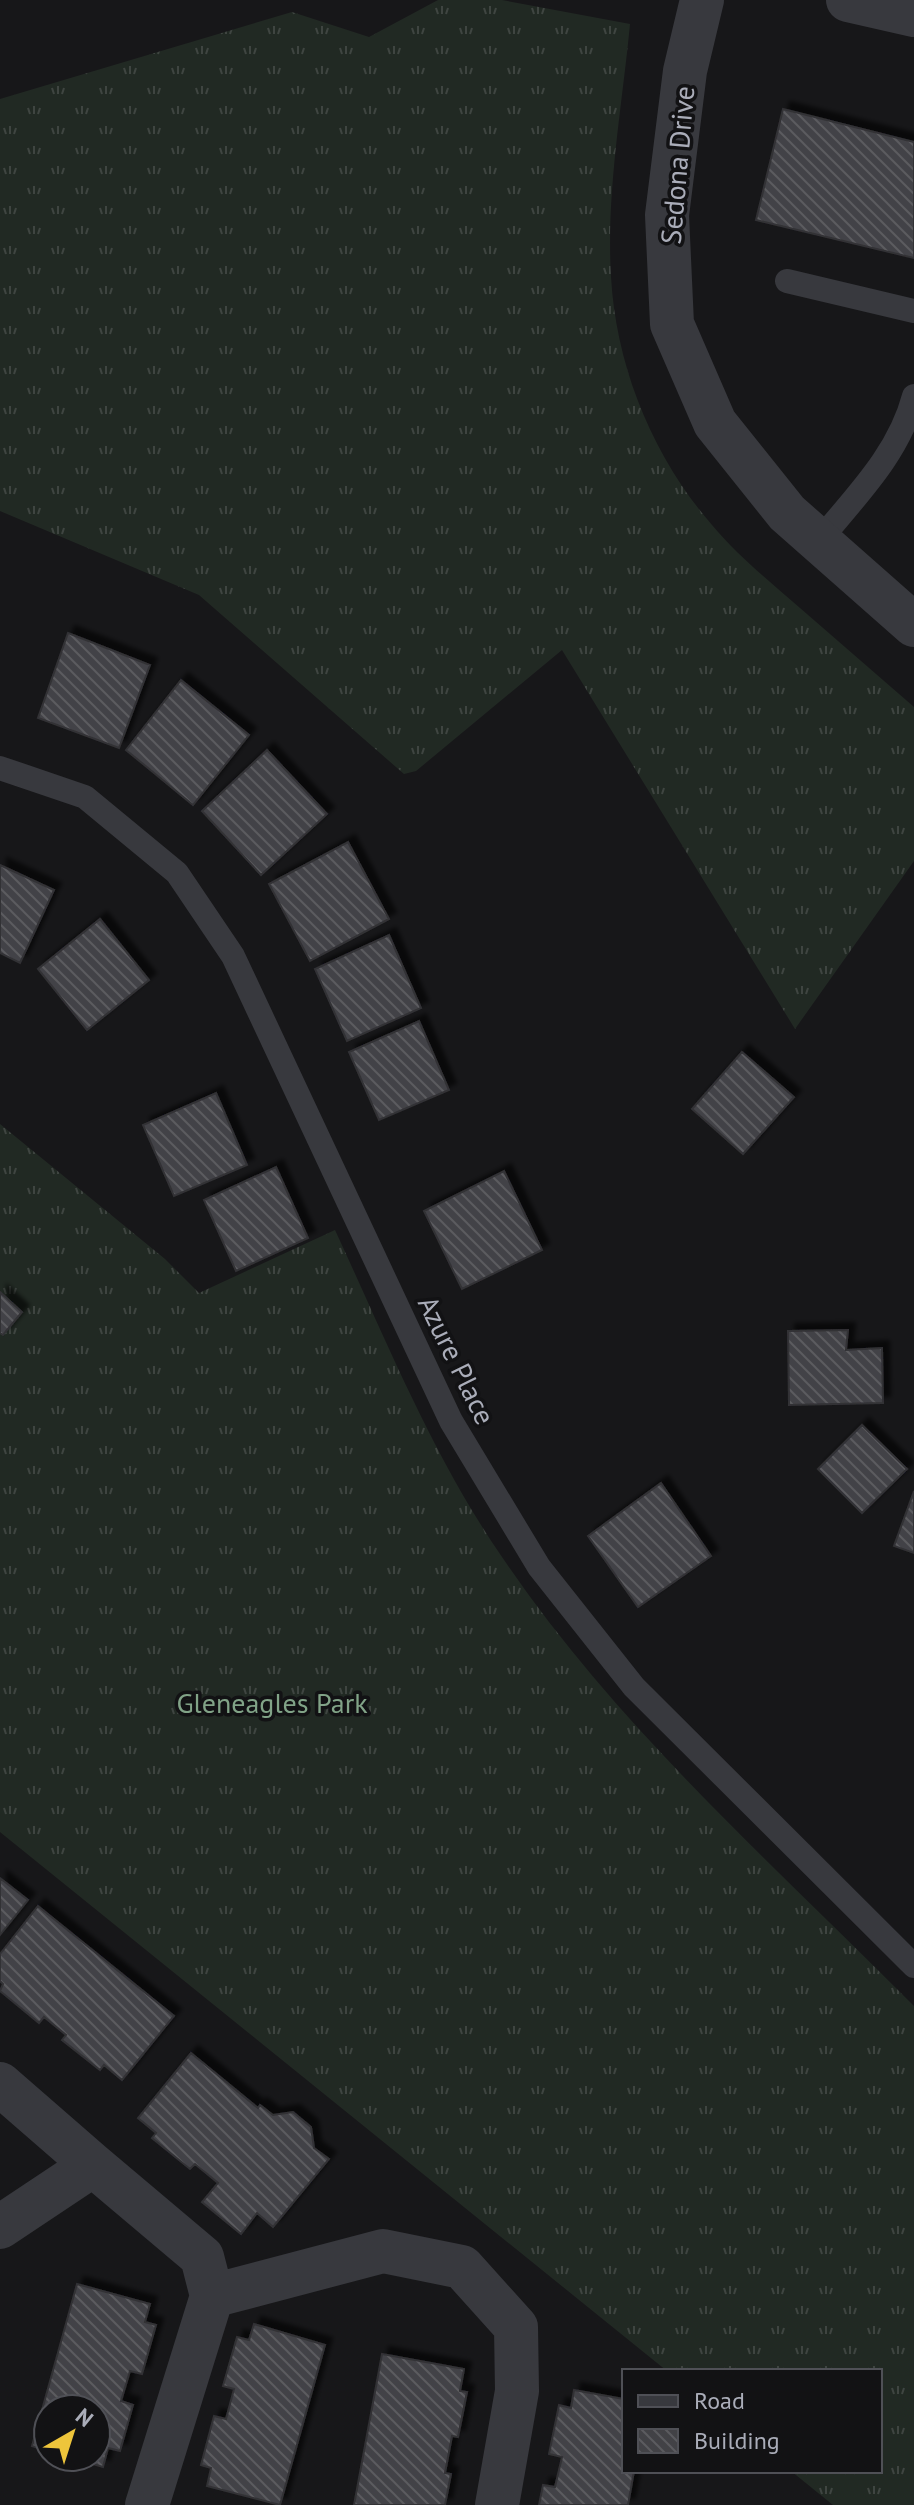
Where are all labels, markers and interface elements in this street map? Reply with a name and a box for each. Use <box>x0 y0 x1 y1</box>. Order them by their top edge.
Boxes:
street label: Sedona Drive <box>652 84 702 246</box>
street label: Azure Place <box>410 1290 504 1430</box>
park label: Gleneagles Park <box>176 1684 368 1721</box>
legend <box>622 2369 882 2473</box>
text: Road <box>694 2385 745 2416</box>
north arrow <box>32 2393 112 2473</box>
text: N <box>70 2402 99 2433</box>
text: Building <box>694 2425 780 2456</box>

